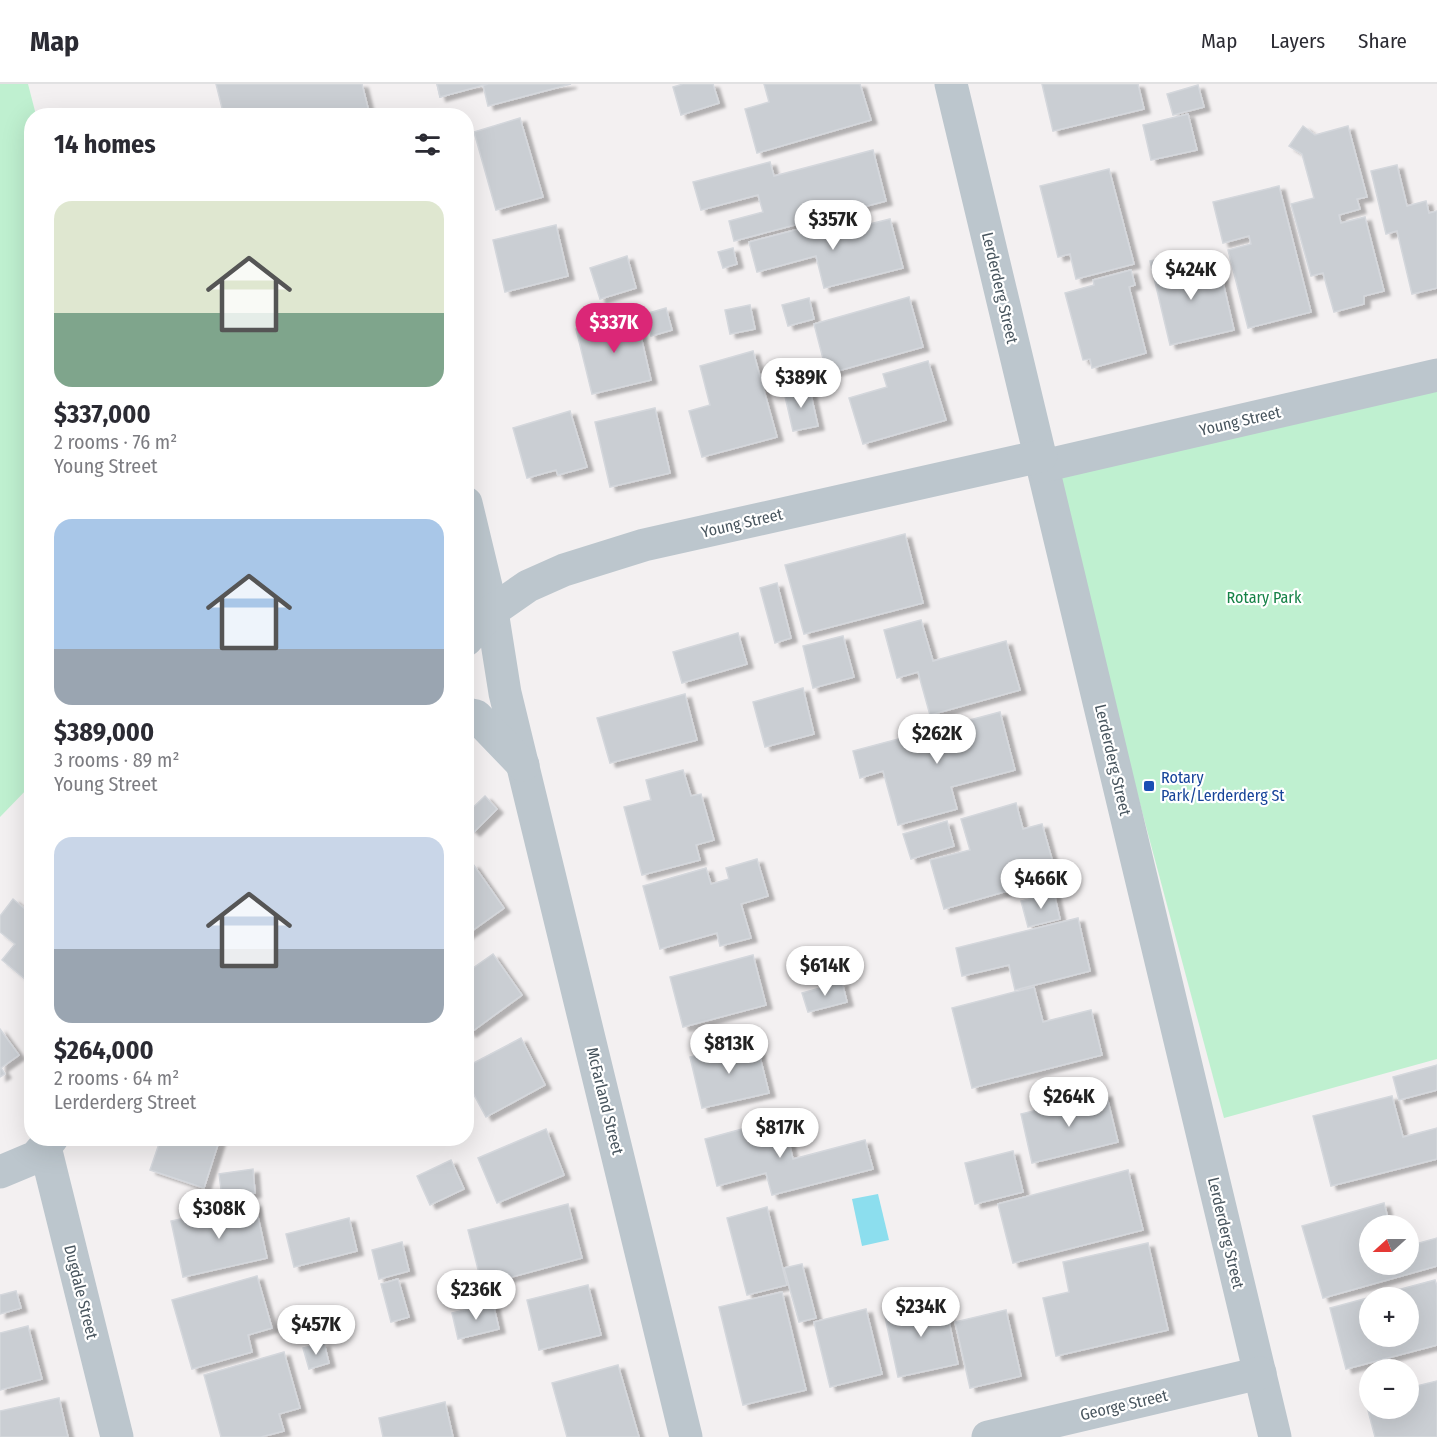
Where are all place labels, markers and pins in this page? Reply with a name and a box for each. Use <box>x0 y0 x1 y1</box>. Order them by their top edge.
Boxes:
pin: $357K <box>791 200 875 251</box>
pin: $424K <box>1149 250 1233 301</box>
pin: $337K <box>572 303 656 354</box>
pin: $389K <box>759 358 843 409</box>
pin: $262K <box>895 714 979 765</box>
place label: Rotary Park/Lerderderg St <box>1161 768 1285 805</box>
marker: Rotary Park/Lerderderg St <box>1142 779 1156 793</box>
pin: $466K <box>999 859 1083 910</box>
pin: $614K <box>783 946 867 997</box>
pin: $813K <box>687 1024 771 1075</box>
pin: $264K <box>1027 1077 1111 1128</box>
pin: $817K <box>738 1108 822 1159</box>
pin: $308K <box>177 1189 261 1240</box>
pin: $236K <box>434 1270 518 1321</box>
pin: $234K <box>879 1287 963 1338</box>
pin: $457K <box>274 1305 358 1356</box>

